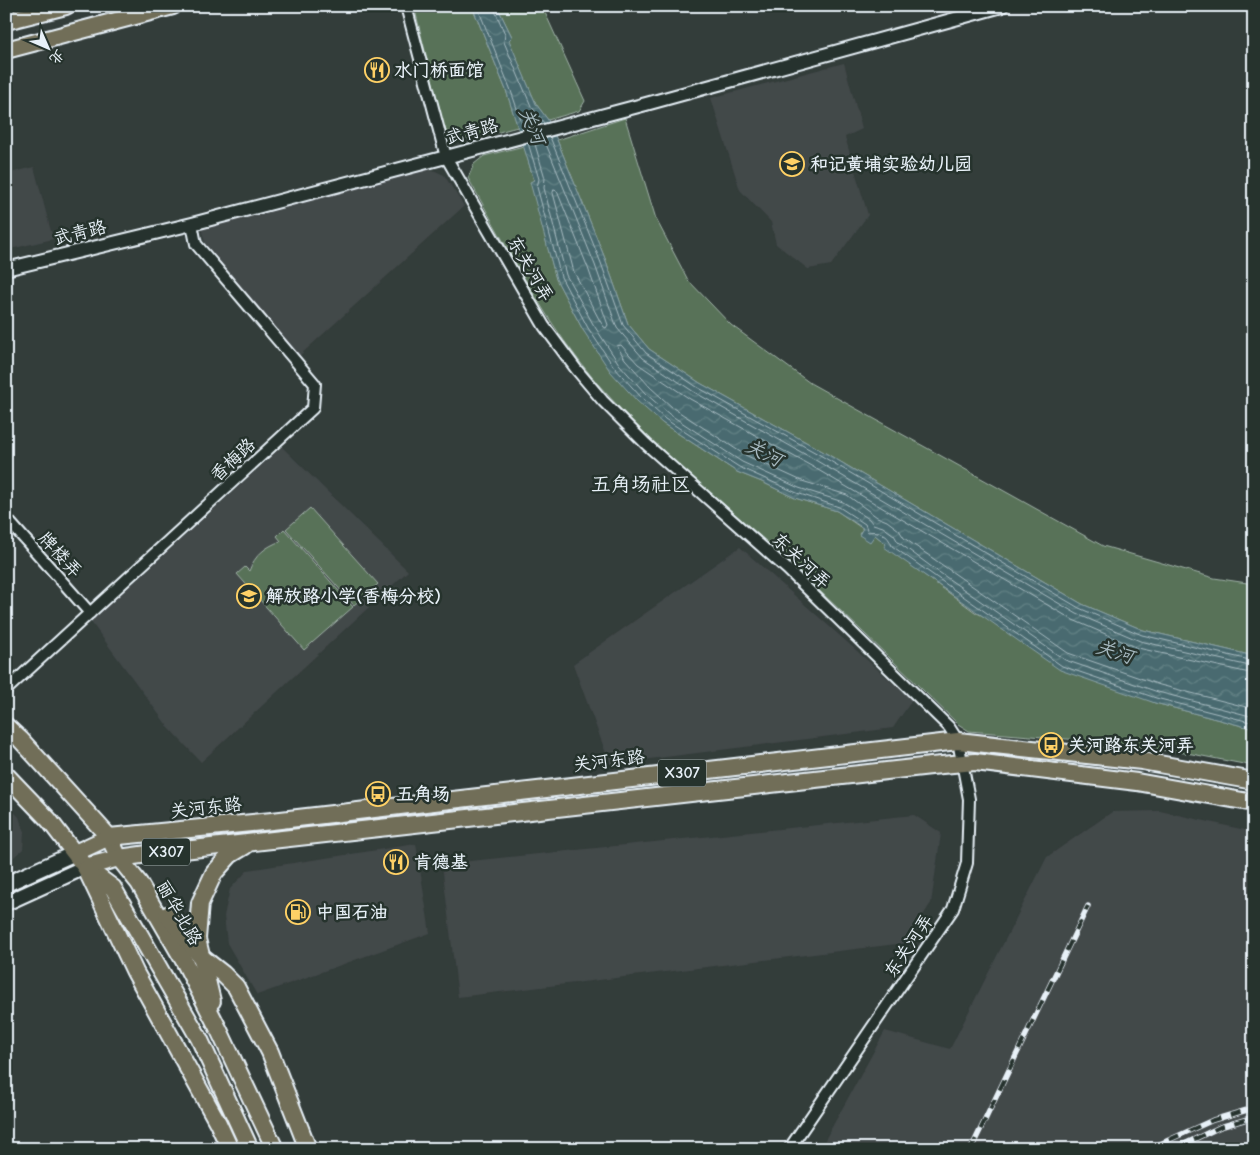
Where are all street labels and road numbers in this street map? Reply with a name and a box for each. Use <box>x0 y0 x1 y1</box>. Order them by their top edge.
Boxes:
street label: 武青路 <box>443 115 501 149</box>
street label: 武青路 <box>51 216 109 250</box>
street label: 东关河弄 <box>503 233 557 305</box>
street label: 香梅路 <box>206 434 260 486</box>
street label: 牌楼弄 <box>34 528 86 582</box>
street label: 东关河弄 <box>768 529 834 593</box>
street label: 关河东路 <box>572 746 646 776</box>
road number: X307 <box>658 760 706 786</box>
street label: 关河东路 <box>169 794 243 822</box>
road number: X307 <box>142 839 190 866</box>
street label: 丽华北路 <box>152 877 206 949</box>
street label: 东关河弄 <box>880 910 938 982</box>

